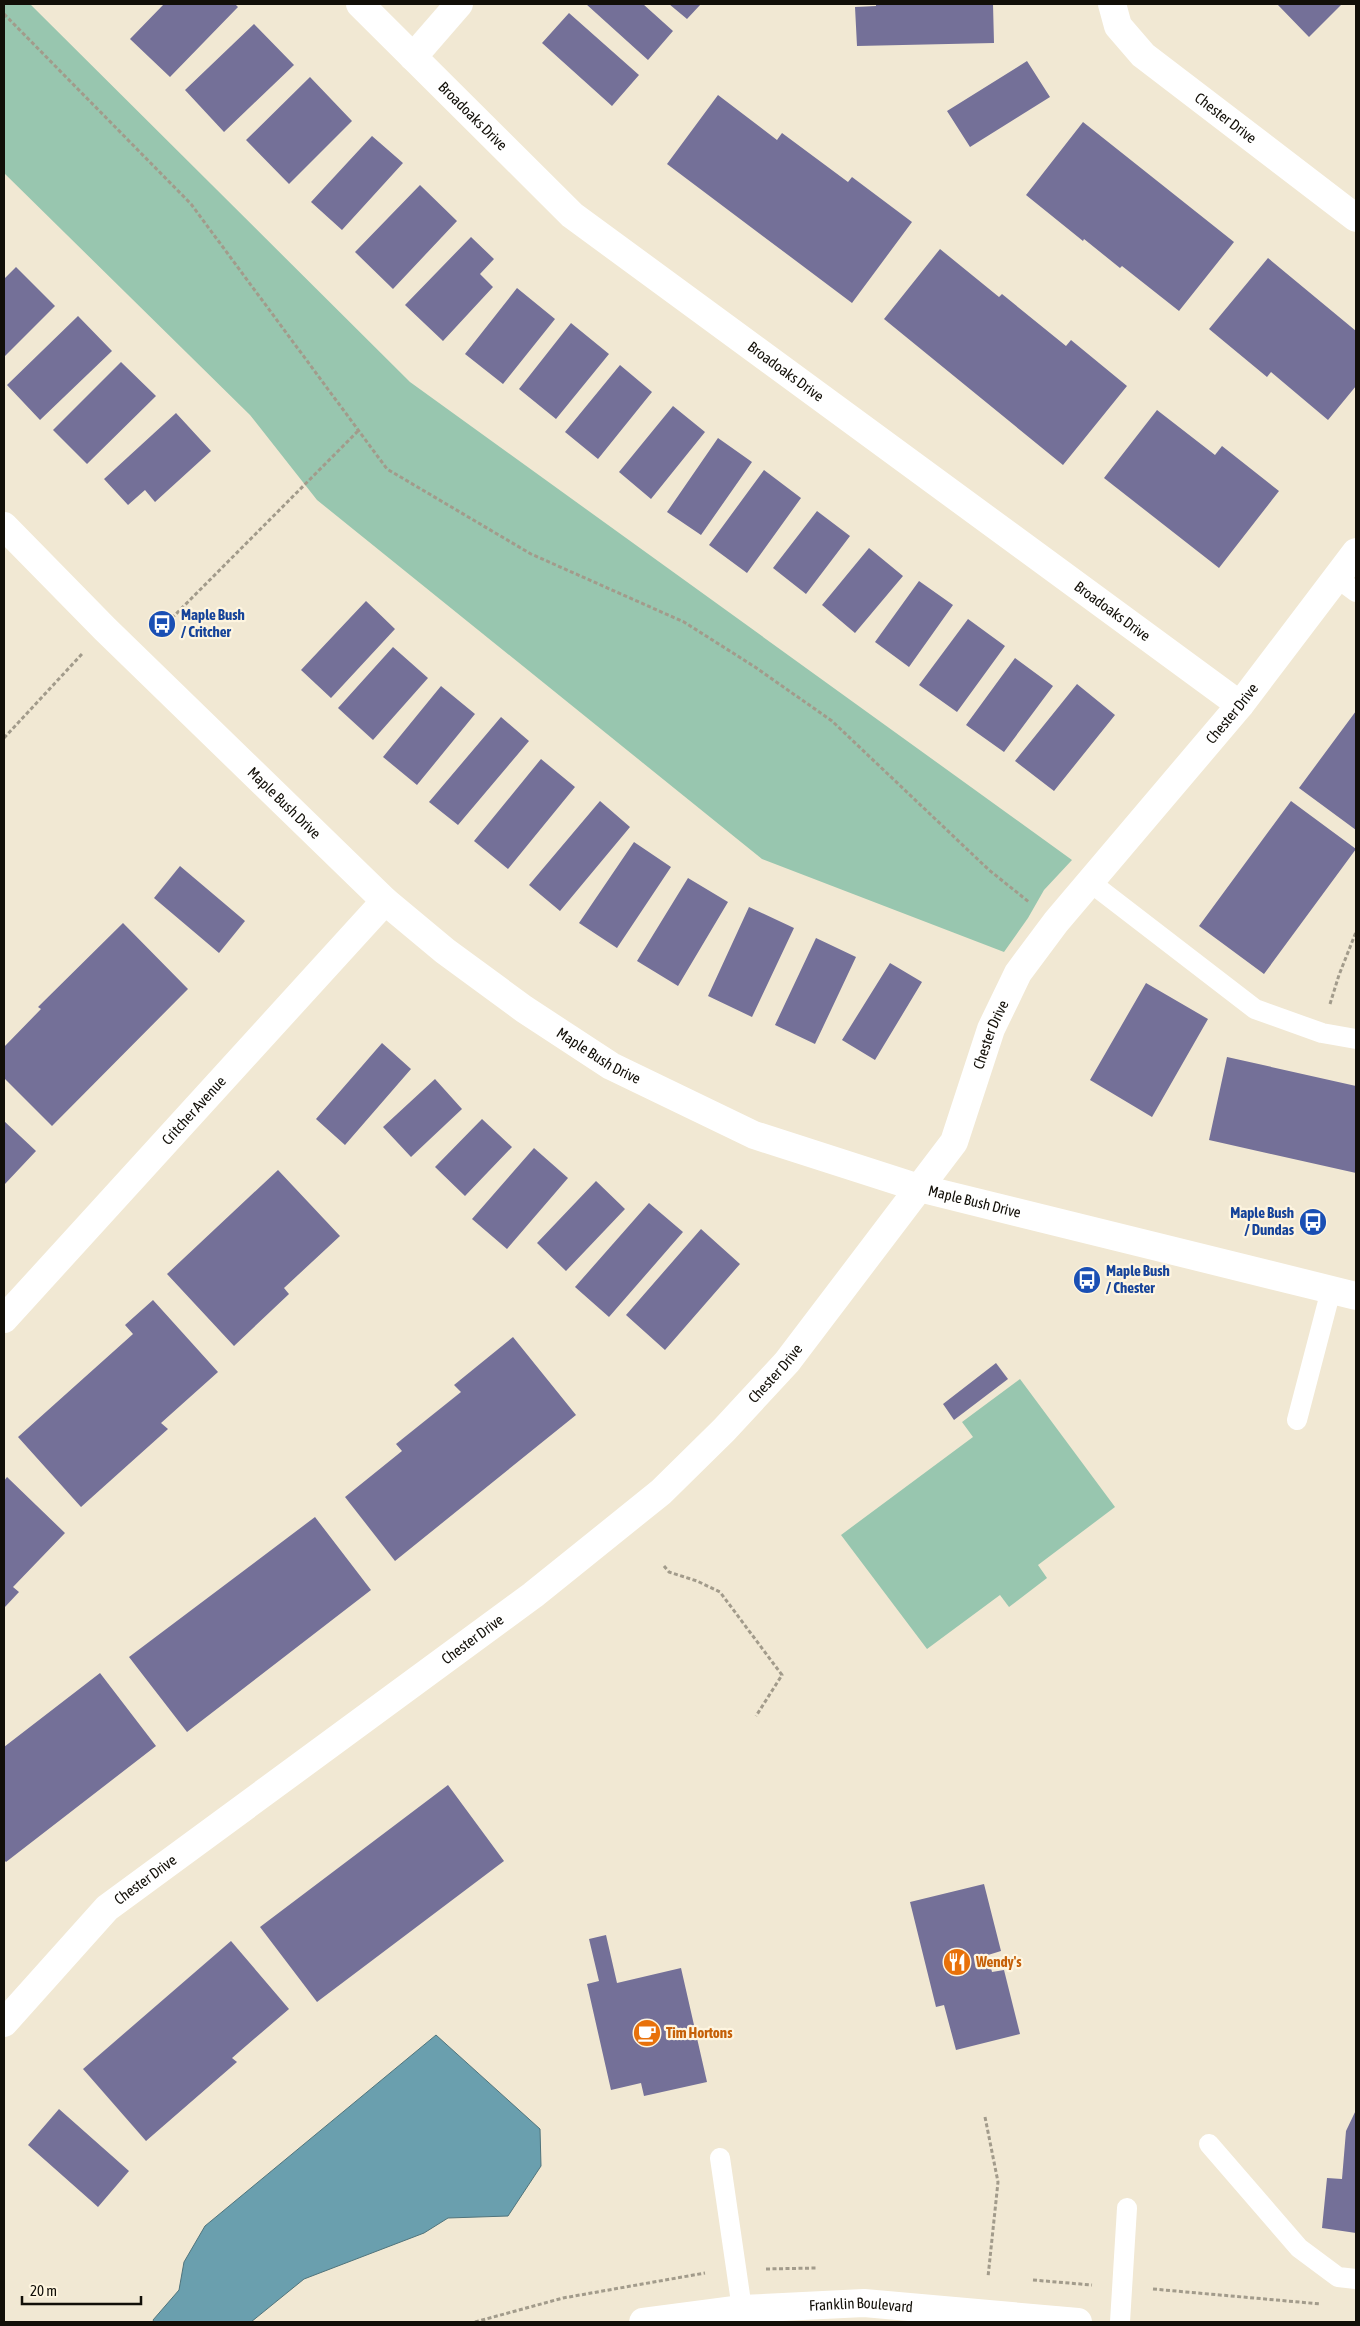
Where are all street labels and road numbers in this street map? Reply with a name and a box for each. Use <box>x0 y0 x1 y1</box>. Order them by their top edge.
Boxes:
street label: Broadoaks Drive <box>435 78 511 154</box>
street label: Chester Drive <box>1192 89 1260 147</box>
street label: Broadoaks Drive <box>745 338 827 405</box>
street label: Broadoaks Drive <box>1071 577 1154 644</box>
street label: Chester Drive <box>1202 680 1261 747</box>
street label: Maple Bush Drive <box>244 763 325 842</box>
street label: Chester Drive <box>969 997 1012 1071</box>
street label: Maple Bush Drive <box>554 1024 644 1087</box>
street label: Critcher Avenue <box>158 1072 229 1148</box>
street label: Maple Bush Drive <box>926 1182 1023 1221</box>
street label: Chester Drive <box>745 1340 806 1406</box>
street label: Chester Drive <box>438 1611 507 1667</box>
street label: Chester Drive <box>111 1851 180 1908</box>
street label: Franklin Boulevard <box>809 2294 914 2315</box>

